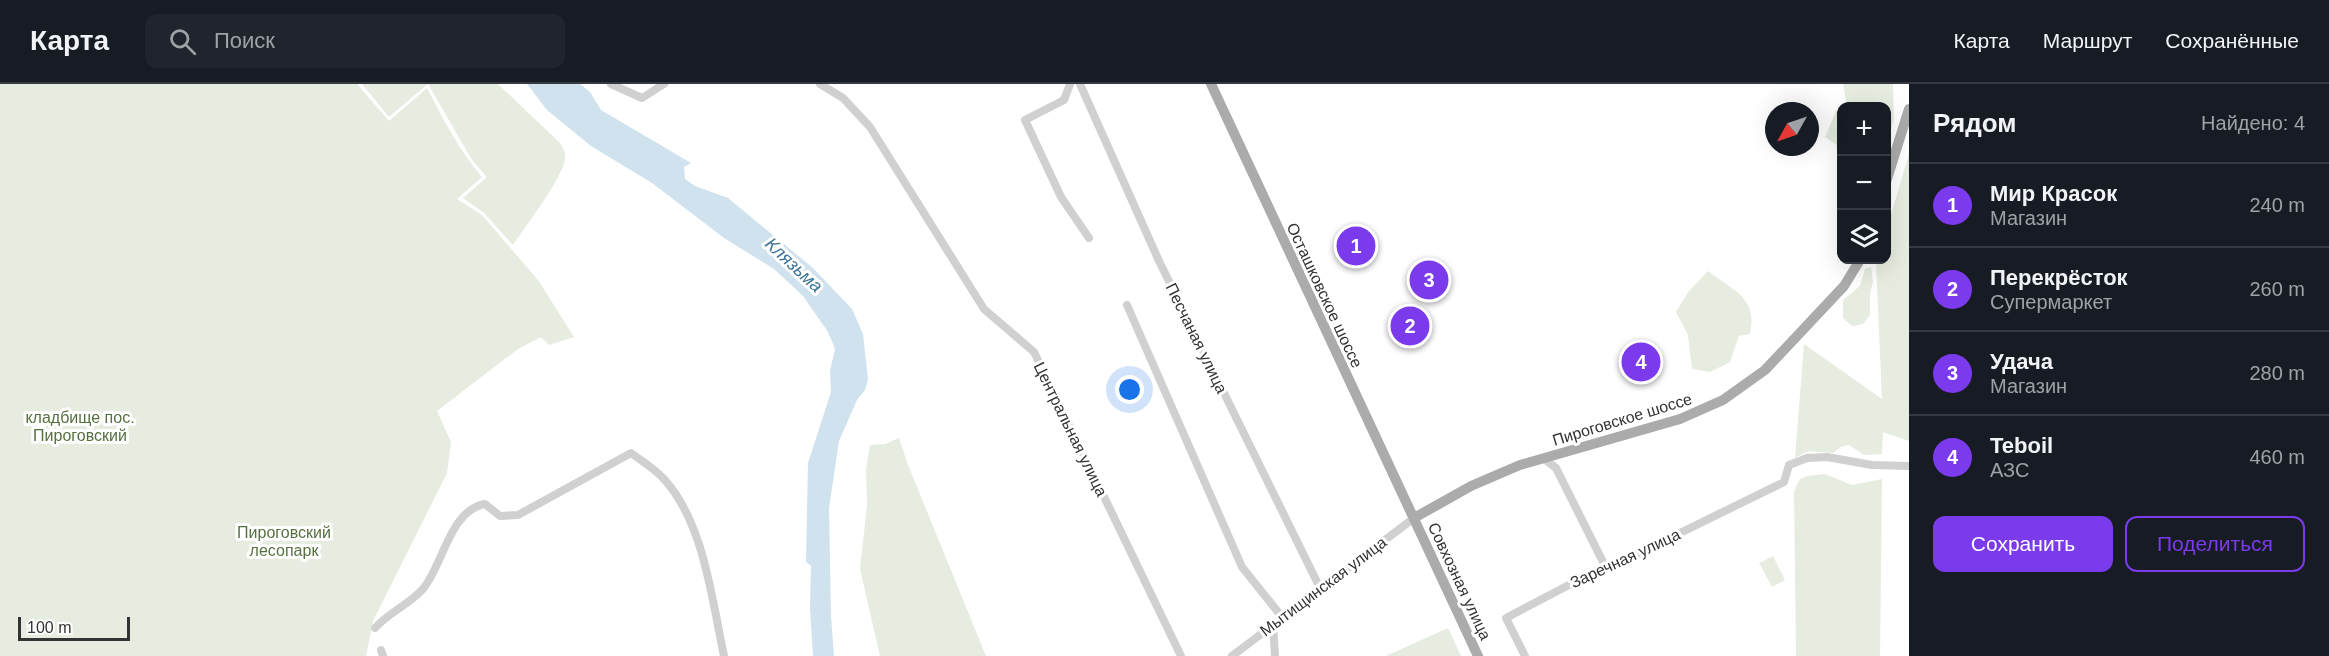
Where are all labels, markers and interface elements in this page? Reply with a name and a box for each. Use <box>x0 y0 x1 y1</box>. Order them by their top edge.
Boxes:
search box <box>145 14 565 68</box>
text: Карта <box>30 25 109 56</box>
icon: search <box>166 25 199 58</box>
text: Поиск <box>214 28 275 53</box>
text: Карта <box>1954 29 2010 52</box>
text: Маршрут <box>2043 29 2132 52</box>
text: Сохранённые <box>2165 29 2299 52</box>
north arrow <box>1765 102 1819 156</box>
map controls <box>1837 102 1891 264</box>
button: + <box>1837 102 1891 156</box>
text: Рядом <box>1933 108 2016 138</box>
text: Найдено: 4 <box>2201 112 2305 134</box>
button: − <box>1837 156 1891 210</box>
text: Мир Красок <box>1990 181 2117 206</box>
text: 1 <box>1947 194 1958 216</box>
text: 240 m <box>2249 194 2305 216</box>
text: Магазин <box>1990 207 2067 229</box>
button: layers <box>1837 210 1891 264</box>
street label: Осташковское шоссе <box>1284 220 1366 370</box>
pin: 1 <box>1336 224 1376 268</box>
water label: Клязьма <box>761 234 827 296</box>
pin: 3 <box>1410 258 1448 302</box>
text: Перекрёсток <box>1990 265 2128 290</box>
text: 2 <box>1947 278 1958 300</box>
text: 260 m <box>2249 278 2305 300</box>
street label: Песчаная улица <box>1163 280 1231 396</box>
text: Супермаркет <box>1990 291 2112 313</box>
pin: 2 <box>1390 304 1430 348</box>
pin: 4 <box>1622 340 1660 384</box>
text: Удача <box>1990 349 2053 374</box>
street label: Центральная улица <box>1031 359 1110 499</box>
text: 3 <box>1947 362 1958 384</box>
text: 280 m <box>2249 362 2305 384</box>
your location <box>1115 375 1144 404</box>
text: Магазин <box>1990 375 2067 397</box>
street label: Пироговское шоссе <box>1550 390 1694 449</box>
park label: кладбище пос. Пироговский <box>25 409 135 444</box>
text: Teboil <box>1990 433 2053 458</box>
text: 4 <box>1947 446 1958 468</box>
text: 460 m <box>2249 446 2305 468</box>
text: АЗС <box>1990 459 2029 481</box>
button: Сохранить <box>1933 516 2113 572</box>
button: Поделиться <box>2125 516 2305 572</box>
street label: Совхозная улица <box>1425 520 1494 643</box>
park label: Пироговский лесопарк <box>237 524 331 559</box>
street label: Заречная улица <box>1568 526 1683 591</box>
street label: Мытищинская улица <box>1257 533 1390 639</box>
scale bar <box>18 614 130 642</box>
text: 100 m <box>27 619 71 636</box>

